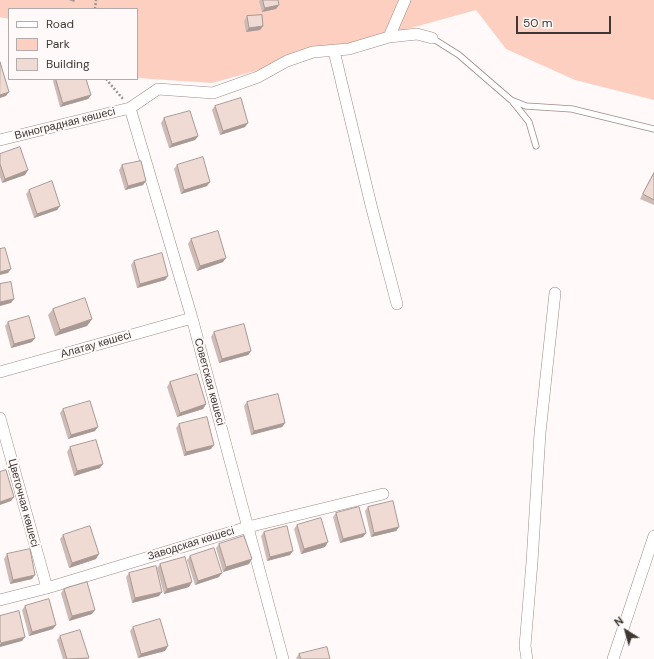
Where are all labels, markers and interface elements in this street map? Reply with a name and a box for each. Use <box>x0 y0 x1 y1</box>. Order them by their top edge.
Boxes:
legend <box>8 8 138 80</box>
scale bar <box>518 8 613 34</box>
text: 50 m <box>523 15 552 31</box>
text: Road <box>46 16 74 32</box>
text: Park <box>46 36 70 52</box>
text: Building <box>46 56 90 72</box>
street label: Виноградная көшесі <box>13 105 117 143</box>
street label: Алатау көшесі <box>59 329 133 361</box>
street label: Советская көшесі <box>191 337 227 427</box>
street label: Цветочная көшесі <box>5 457 41 549</box>
street label: Заводская көшесі <box>146 525 236 563</box>
north arrow <box>606 611 646 651</box>
text: N <box>611 613 626 629</box>

